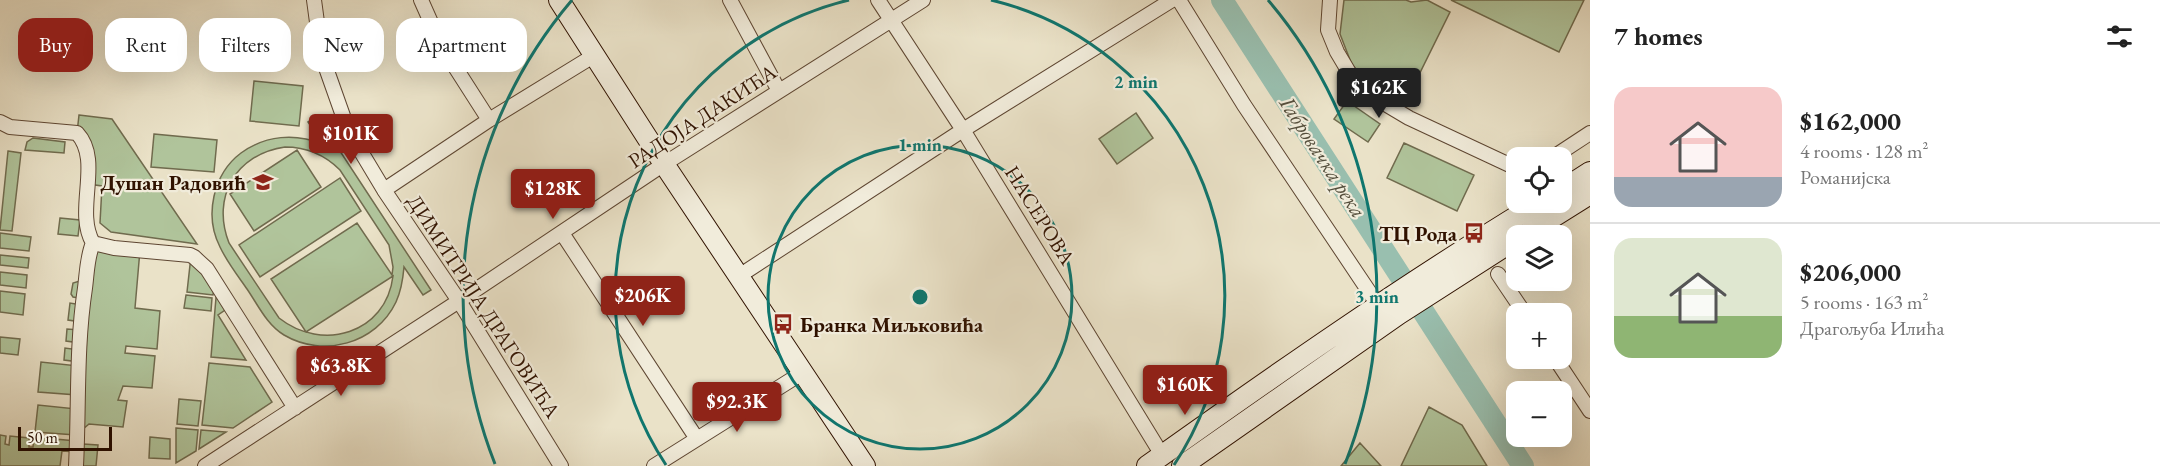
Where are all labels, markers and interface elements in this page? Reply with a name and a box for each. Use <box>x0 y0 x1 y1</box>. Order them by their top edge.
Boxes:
chip: Buy <box>18 18 93 72</box>
chip: Rent <box>105 18 187 72</box>
chip: Filters <box>199 18 291 72</box>
chip: New <box>303 18 384 72</box>
chip: Apartment <box>396 18 527 72</box>
text: 7 homes <box>1614 19 1703 53</box>
icon: filters <box>2103 20 2136 53</box>
street label: РАДОЈА ДАКИЋА <box>623 58 782 174</box>
pin: $162K <box>1337 68 1421 119</box>
text: 2 min <box>1114 70 1158 93</box>
text: $162K <box>1351 74 1407 100</box>
water label: Габровачка река <box>1272 90 1373 223</box>
text: $162,000 <box>1800 104 1901 138</box>
icon: home <box>1662 111 1734 183</box>
pin: $101K <box>309 114 393 165</box>
text: $101K <box>323 120 379 146</box>
text: 1 min <box>898 133 942 156</box>
text: 4 rooms · 128 m² <box>1800 138 1928 164</box>
map controls <box>1506 147 1572 447</box>
button: locate <box>1506 147 1572 213</box>
street label: НАСЕРОВА <box>999 160 1081 270</box>
text: Романијска <box>1800 164 1891 190</box>
place label: Душан Радовић <box>100 169 246 196</box>
pin: $128K <box>511 169 595 220</box>
school or university icon: Душан Радовић <box>251 170 275 194</box>
text: $128K <box>525 175 581 201</box>
street label: ДИМИТРИЈА ДРАГОВИЋА <box>402 189 567 423</box>
place label: ТЦ Рода <box>1379 220 1458 247</box>
bus stop icon: ТЦ Рода <box>1462 221 1486 245</box>
button: layers <box>1506 225 1572 291</box>
text: $206,000 <box>1800 255 1901 289</box>
icon: home <box>1662 262 1734 334</box>
pin: $206K <box>601 276 685 327</box>
text: $206K <box>615 282 671 308</box>
text: 3 min <box>1355 285 1399 308</box>
centre of rings <box>910 287 930 307</box>
text: 5 rooms · 163 m² <box>1800 289 1928 315</box>
button: + <box>1506 303 1572 369</box>
place label: Бранка Миљковића <box>800 311 984 338</box>
bus stop icon: Бранка Миљковића <box>771 312 795 336</box>
text: Драгољуба Илића <box>1800 315 1945 341</box>
pin: $63.8K <box>292 346 390 397</box>
text: $63.8K <box>310 352 372 378</box>
pin: $160K <box>1143 365 1227 416</box>
text: $160K <box>1157 371 1213 397</box>
button: − <box>1506 381 1572 447</box>
pin: $92.3K <box>688 382 786 433</box>
text: $92.3K <box>706 388 768 414</box>
scale bar <box>18 424 112 452</box>
text: 50 m <box>27 427 58 448</box>

